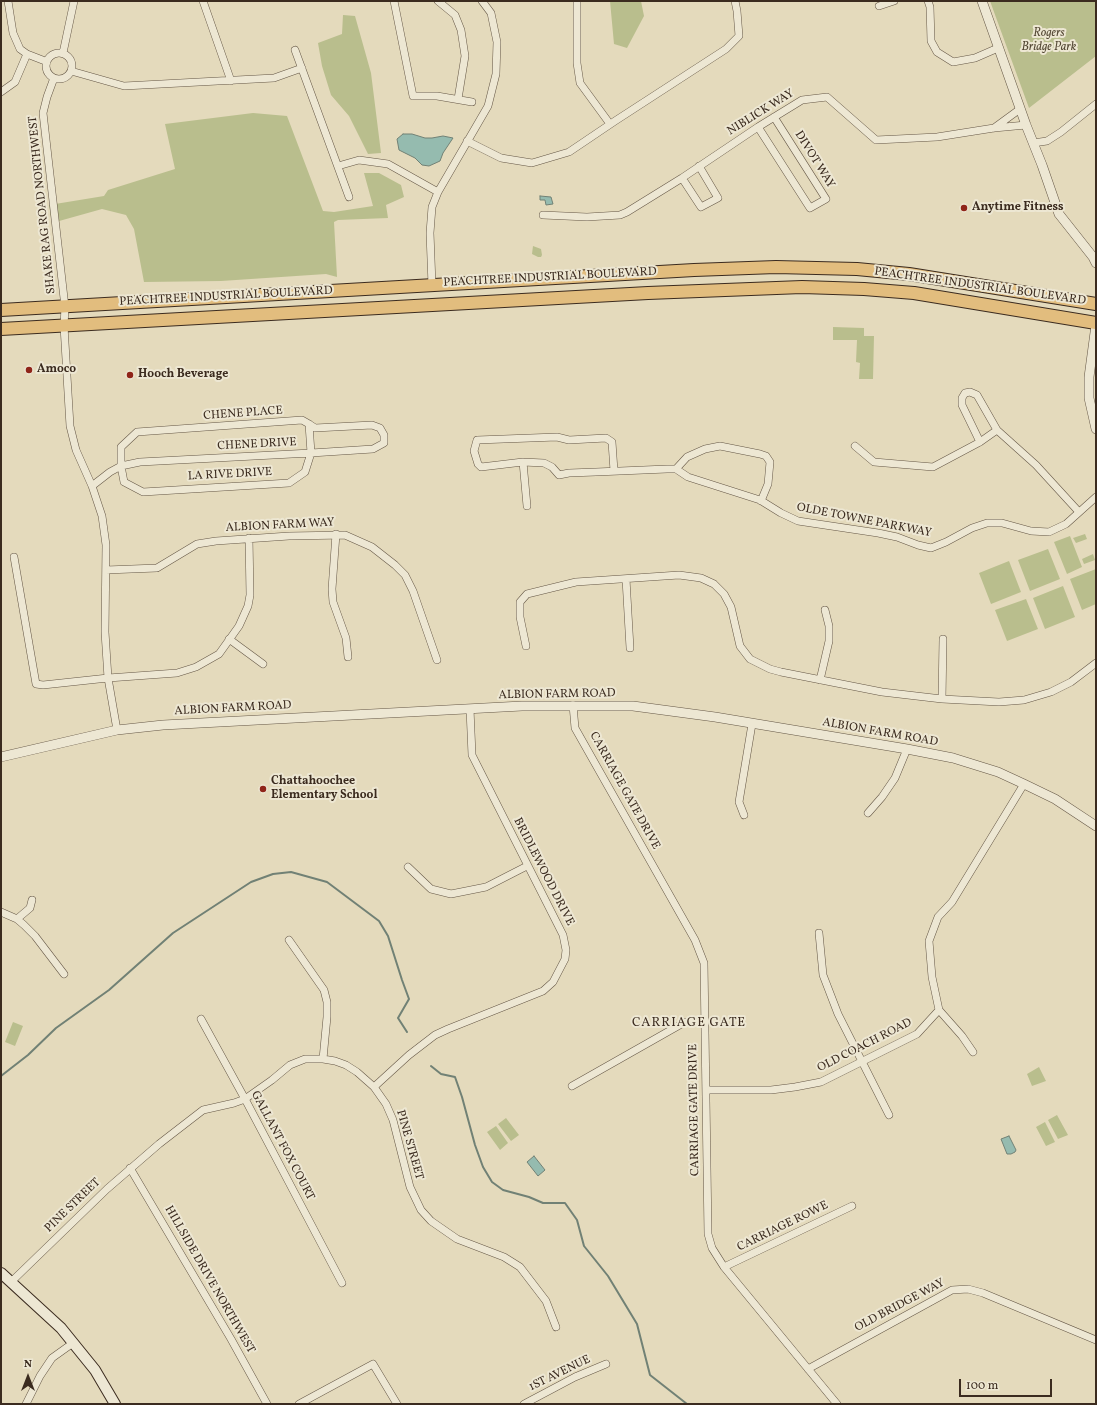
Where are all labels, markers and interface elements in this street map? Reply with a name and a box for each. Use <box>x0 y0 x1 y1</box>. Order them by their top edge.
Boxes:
park label: Rogers Bridge Park <box>1022 27 1076 55</box>
street label: NIBLICK WAY <box>725 87 797 139</box>
street label: SHAKE RAG ROAD NORTHWEST <box>26 115 60 295</box>
street label: DIVOT WAY <box>791 129 837 191</box>
place label: Anytime Fitness <box>972 201 1064 215</box>
marker: Anytime Fitness <box>959 203 969 213</box>
street label: PEACHTREE INDUSTRIAL BOULEVARD <box>443 265 657 291</box>
street label: PEACHTREE INDUSTRIAL BOULEVARD <box>873 265 1087 309</box>
street label: PEACHTREE INDUSTRIAL BOULEVARD <box>119 284 333 310</box>
place label: Amoco <box>37 363 76 377</box>
marker: Amoco <box>24 365 34 375</box>
place label: Hooch Beverage <box>138 368 228 382</box>
marker: Hooch Beverage <box>125 370 135 380</box>
street label: CHENE PLACE <box>203 404 283 424</box>
street label: CHENE DRIVE <box>217 436 297 454</box>
street label: LA RIVE DRIVE <box>187 466 273 484</box>
street label: OLDE TOWNE PARKWAY <box>795 501 933 541</box>
street label: ALBION FARM WAY <box>225 516 335 536</box>
street label: ALBION FARM ROAD <box>498 687 616 703</box>
street label: ALBION FARM ROAD <box>174 699 292 719</box>
street label: ALBION FARM ROAD <box>821 716 939 750</box>
street label: CARRIAGE GATE DRIVE <box>586 730 662 852</box>
place label: Chattahoochee Elementary School <box>271 775 378 803</box>
marker: Chattahoochee Elementary School <box>258 784 268 794</box>
street label: BRIDLEWOOD DRIVE <box>509 816 577 928</box>
district label: CARRIAGE GATE <box>632 1016 746 1032</box>
street label: OLD COACH ROAD <box>815 1016 915 1076</box>
street label: CARRIAGE GATE DRIVE <box>687 1044 703 1176</box>
street label: GALLANT FOX COURT <box>247 1089 317 1203</box>
street label: PINE STREET <box>392 1108 426 1182</box>
street label: PINE STREET <box>42 1176 104 1236</box>
street label: CARRIAGE ROWE <box>735 1199 831 1255</box>
street label: HILLSIDE DRIVE NORTHWEST <box>161 1204 257 1356</box>
street label: OLD BRIDGE WAY <box>853 1276 947 1336</box>
street label: 1ST AVENUE <box>527 1353 593 1395</box>
north arrow <box>8 1357 48 1397</box>
text: N <box>24 1357 32 1372</box>
scale bar <box>961 1371 1054 1397</box>
text: 100 m <box>966 1378 998 1394</box>

